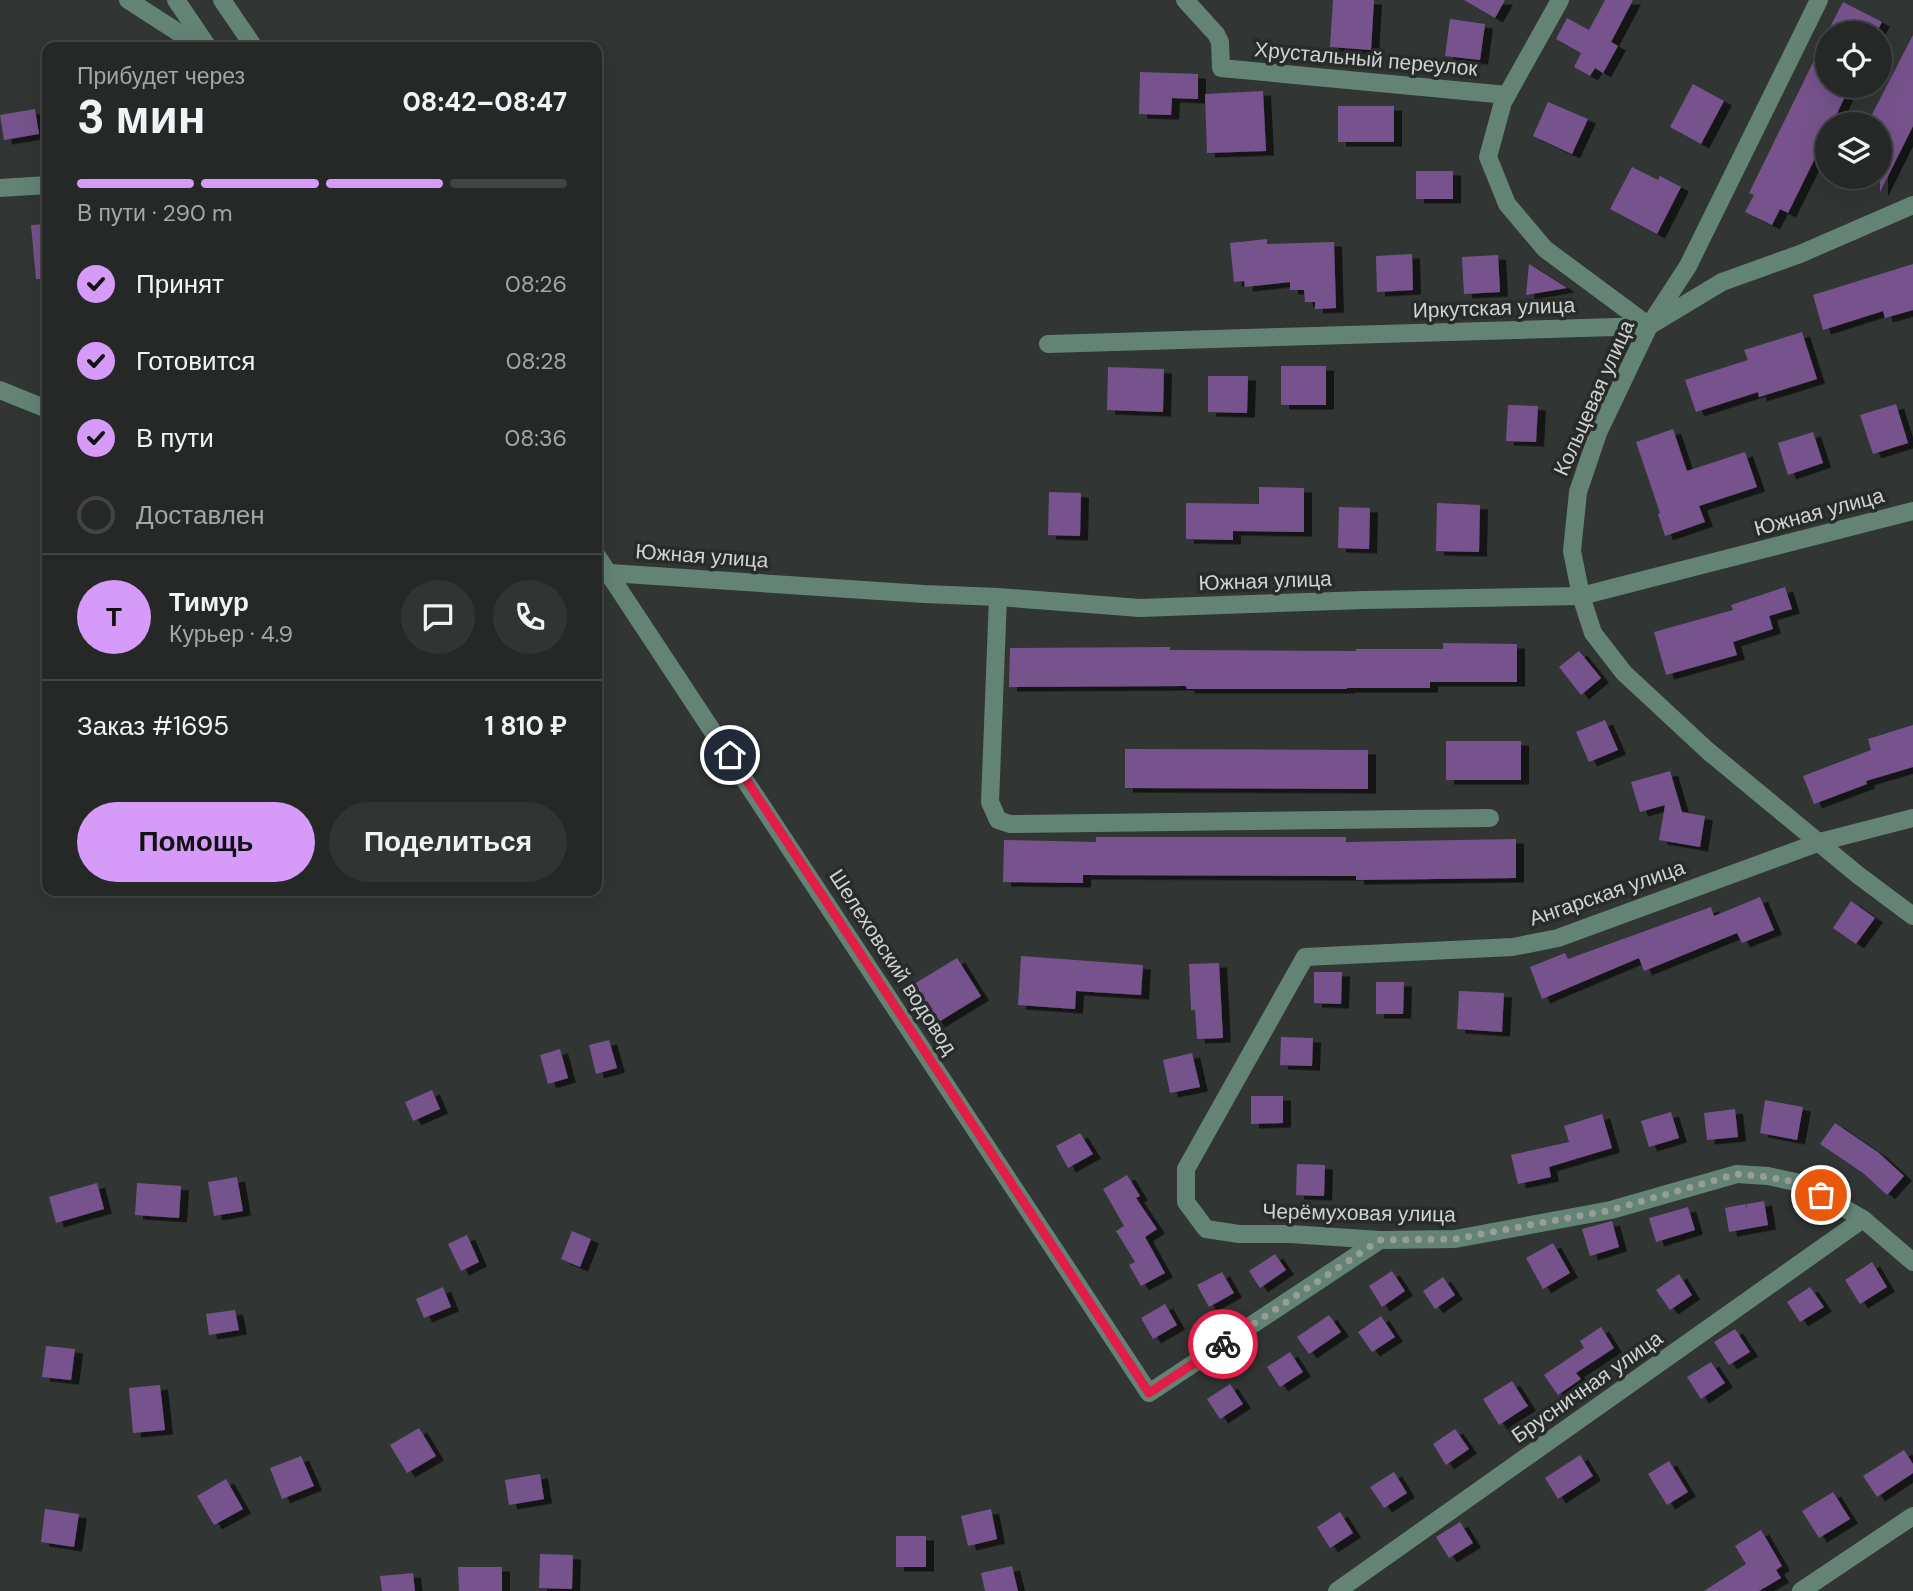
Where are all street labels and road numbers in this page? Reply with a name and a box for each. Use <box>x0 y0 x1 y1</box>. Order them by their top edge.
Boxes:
street label: Хрустальный переулок <box>1253 35 1480 83</box>
street label: Иркутская улица <box>1412 291 1576 325</box>
street label: Кольцевая улица <box>1547 316 1641 480</box>
street label: Южная улица <box>1751 481 1887 543</box>
street label: Южная улица <box>635 537 770 575</box>
street label: Южная улица <box>1198 565 1332 597</box>
street label: Ангарская улица <box>1526 853 1689 933</box>
street label: Шелеховский водовод <box>823 864 963 1060</box>
street label: Черёмуховая улица <box>1262 1197 1456 1229</box>
street label: Брусничная улица <box>1506 1324 1668 1450</box>

